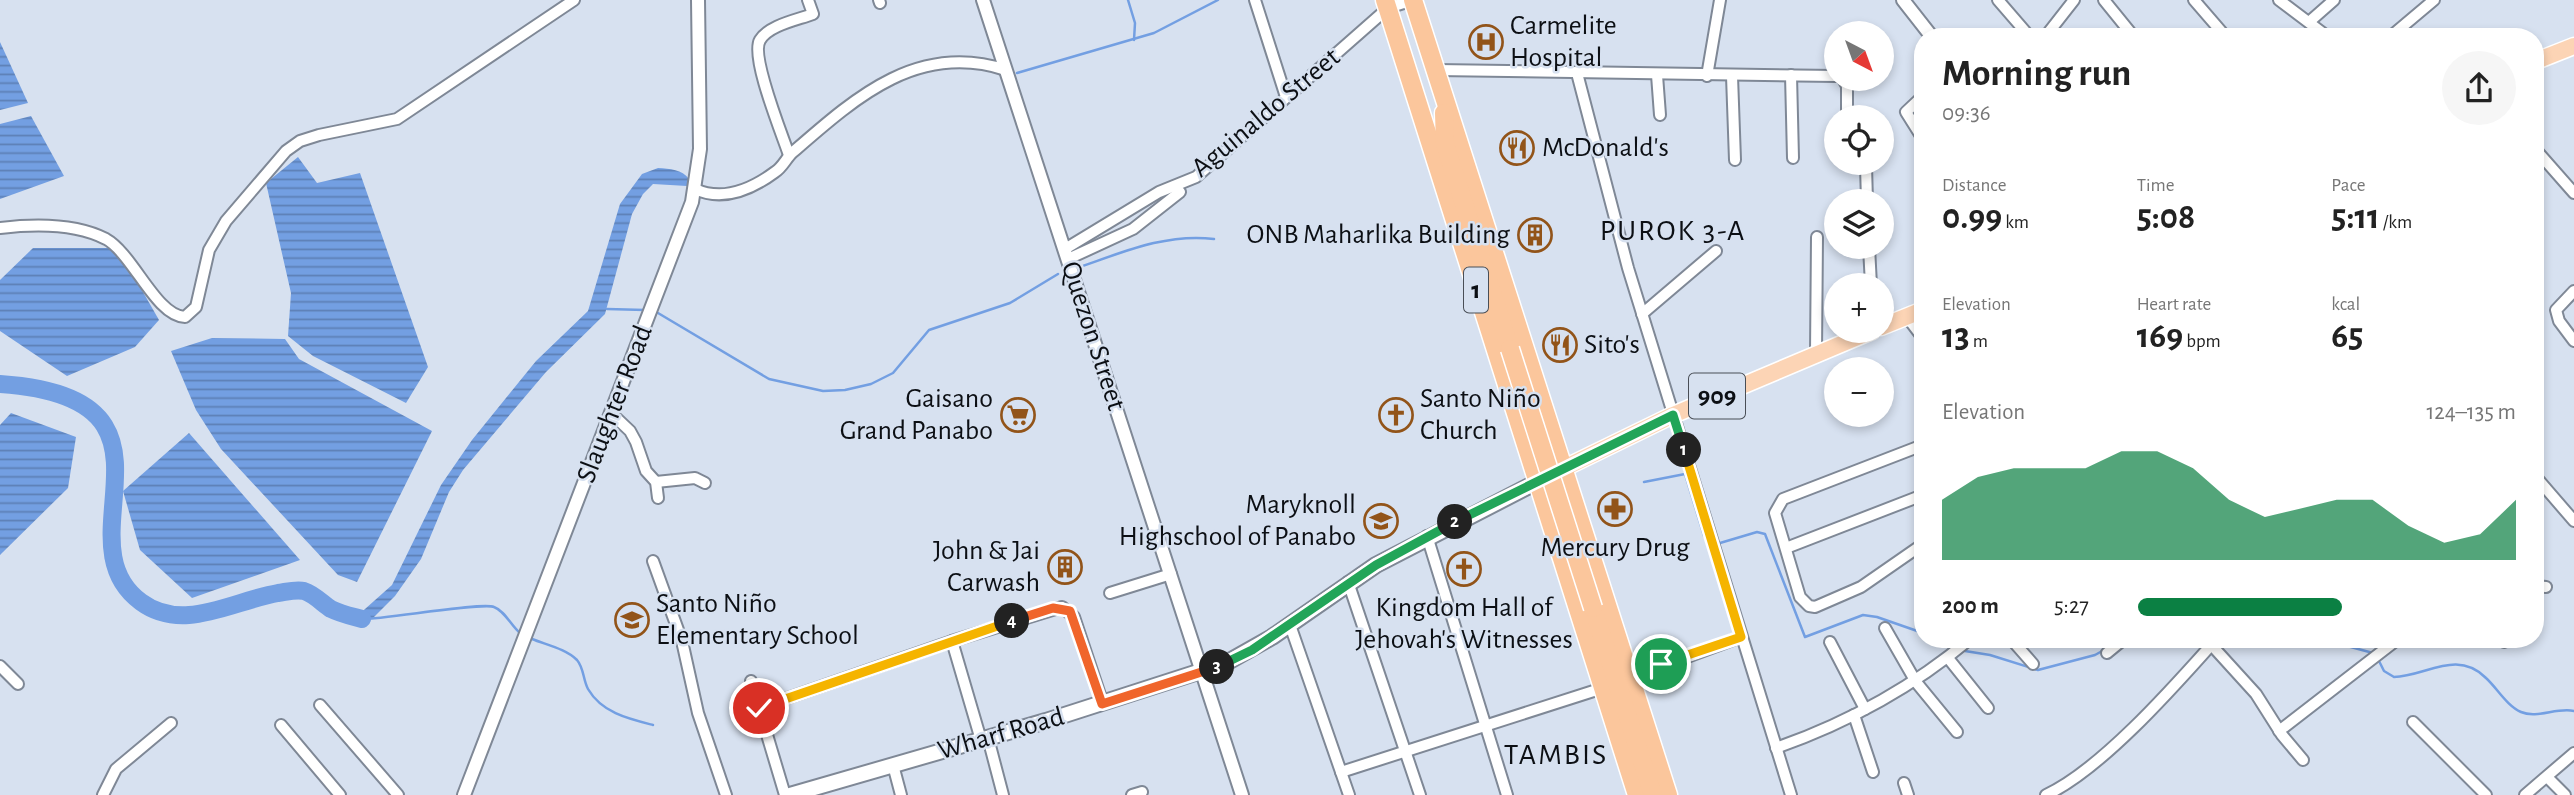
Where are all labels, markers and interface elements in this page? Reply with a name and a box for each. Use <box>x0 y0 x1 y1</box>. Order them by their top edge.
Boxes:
place label: Carmelite Hospital <box>1510 12 1617 72</box>
north arrow <box>1824 21 1894 91</box>
map controls <box>1824 21 1894 427</box>
hospital icon: Carmelite Hospital <box>1467 23 1505 61</box>
street label: Aguinaldo Street <box>1187 43 1346 183</box>
button: share <box>2442 51 2516 125</box>
text: Morning run <box>1942 55 2131 93</box>
text: 09:36 <box>1942 102 1991 125</box>
button: locate <box>1824 105 1894 175</box>
restaurant icon: McDonald's <box>1498 129 1536 167</box>
place label: McDonald's <box>1542 134 1669 162</box>
text: Distance <box>1942 176 2006 195</box>
text: Time <box>2137 176 2175 195</box>
text: Pace <box>2331 176 2366 195</box>
button: layers <box>1824 189 1894 259</box>
text: 0.99 <box>1942 200 2002 235</box>
text: 5:08 <box>2137 200 2195 235</box>
text: 5:11 <box>2331 200 2380 235</box>
text: km <box>2002 213 2029 232</box>
text: /km <box>2380 213 2412 232</box>
building icon: ONB Maharlika Building <box>1516 216 1554 254</box>
district label: PUROK 3-A <box>1600 216 1746 246</box>
place label: ONB Maharlika Building <box>1247 221 1510 249</box>
street label: Quezon Street <box>1056 258 1130 414</box>
road number: 1 <box>1464 268 1488 312</box>
button: + <box>1824 273 1894 343</box>
text: Elevation <box>1942 295 2011 314</box>
text: Heart rate <box>2137 295 2211 314</box>
text: kcal <box>2331 295 2360 314</box>
text: 13 <box>1942 319 1970 354</box>
text: 169 <box>2137 319 2183 354</box>
text: 65 <box>2331 319 2363 354</box>
street label: Slaughter Road <box>572 321 658 487</box>
restaurant icon: Sito's <box>1541 326 1579 364</box>
place label: Sito's <box>1584 331 1640 359</box>
text: m <box>1970 332 1988 351</box>
text: bpm <box>2183 332 2221 351</box>
button: − <box>1824 357 1894 427</box>
road number: 909 <box>1689 374 1745 418</box>
place label: Gaisano Grand Panabo <box>840 385 993 445</box>
place label: Santo Niño Church <box>1420 385 1541 445</box>
supermarket icon: Gaisano Grand Panabo <box>999 396 1037 434</box>
church icon: Santo Niño Church <box>1377 396 1415 434</box>
text: Elevation <box>1942 401 2025 424</box>
text: 124–135 m <box>2426 401 2516 424</box>
pin: 1 <box>1666 433 1702 468</box>
text: 1 <box>1680 440 1687 459</box>
pharmacy icon: Mercury Drug <box>1596 490 1634 528</box>
place label: Maryknoll Highschool of Panabo <box>1119 491 1356 551</box>
school or university icon: Maryknoll Highschool of Panabo <box>1362 502 1400 540</box>
pin: 2 <box>1438 504 1472 540</box>
text: 2 <box>1450 512 1459 531</box>
place label: Mercury Drug <box>1540 534 1690 562</box>
place label: John & Jai Carwash <box>933 537 1040 597</box>
building icon: John & Jai Carwash <box>1046 548 1084 586</box>
church icon: Kingdom Hall of Jehovah's Witnesses <box>1445 550 1483 588</box>
place label: Santo Niño Elementary School <box>656 590 859 650</box>
place label: Kingdom Hall of Jehovah's Witnesses <box>1355 594 1573 654</box>
text: 200 m <box>1942 595 1999 618</box>
text: 5:27 <box>2054 595 2089 618</box>
school or university icon: Santo Niño Elementary School <box>613 601 651 639</box>
pin: 4 <box>995 604 1030 638</box>
text: 4 <box>1007 611 1016 630</box>
pin <box>1631 634 1691 694</box>
icon: arrive <box>1642 645 1680 683</box>
pin: 3 <box>1200 650 1234 684</box>
text: 3 <box>1212 657 1221 676</box>
pin <box>729 678 789 738</box>
icon: check <box>740 689 778 727</box>
street label: Wharf Road <box>935 703 1067 765</box>
district label: TAMBIS <box>1504 740 1608 770</box>

